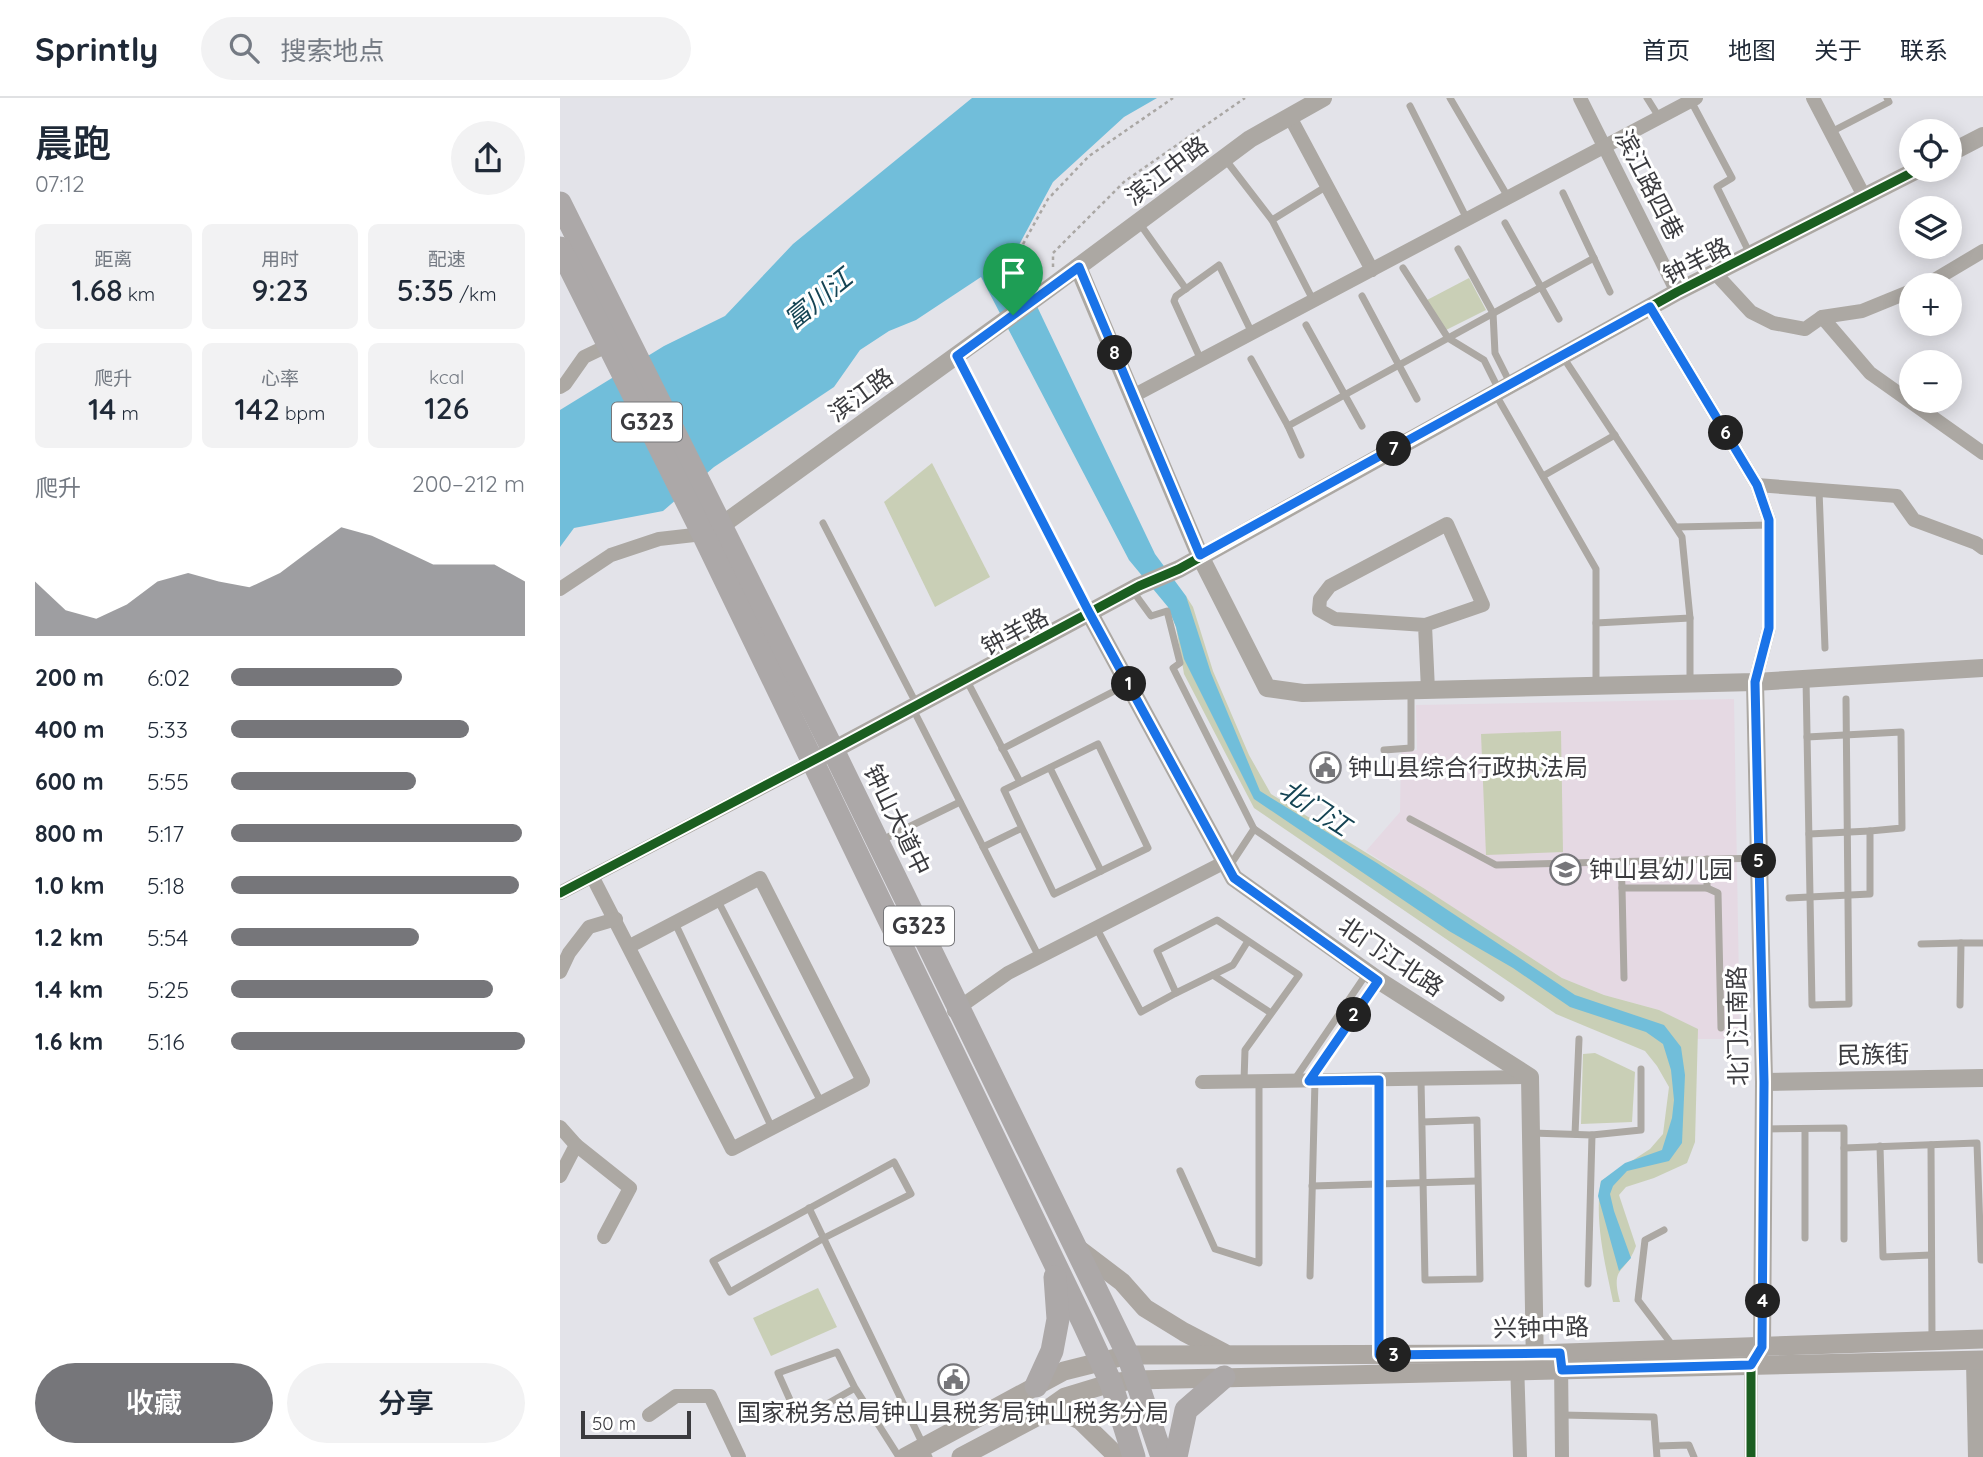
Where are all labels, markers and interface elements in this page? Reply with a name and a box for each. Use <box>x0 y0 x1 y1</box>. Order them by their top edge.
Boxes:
search box <box>201 17 691 80</box>
text: Sprintly <box>35 28 159 69</box>
icon: search <box>225 29 263 67</box>
text: 搜索地点 <box>281 34 385 67</box>
text: 首页 <box>1642 35 1690 65</box>
text: 地图 <box>1728 35 1776 65</box>
text: 关于 <box>1814 35 1862 65</box>
text: 联系 <box>1900 35 1948 65</box>
text: 晨跑 <box>35 119 111 167</box>
map controls <box>1899 119 1962 413</box>
button: locate <box>1899 119 1962 182</box>
button: share <box>451 121 525 195</box>
street label: 滨江路四巷 <box>1609 124 1690 245</box>
street label: 滨江中路 <box>1119 129 1214 211</box>
text: 07:12 <box>35 169 85 198</box>
button: layers <box>1899 196 1962 259</box>
street label: 钟羊路 <box>1658 230 1735 290</box>
pin <box>983 243 1043 315</box>
text: 距离 <box>94 247 132 271</box>
text: 用时 <box>261 247 299 271</box>
text: 配速 <box>428 247 466 271</box>
icon: arrive <box>994 254 1032 292</box>
water label: 富川江 <box>777 259 861 336</box>
text: 1.68 <box>71 271 123 309</box>
text: 9:23 <box>251 271 309 309</box>
text: 5:35 <box>397 271 454 309</box>
button: + <box>1899 273 1962 336</box>
text: km <box>123 282 155 306</box>
text: /km <box>454 282 497 306</box>
pin: 8 <box>1098 336 1132 370</box>
text: 8 <box>1109 340 1120 364</box>
button: − <box>1899 350 1962 413</box>
street label: 滨江路 <box>822 361 898 427</box>
text: kcal <box>429 365 464 389</box>
text: 爬升 <box>94 366 132 390</box>
text: 心率 <box>261 366 299 390</box>
text: 126 <box>424 389 469 427</box>
text: 14 <box>88 390 116 428</box>
text: 142 <box>235 390 280 428</box>
text: m <box>116 401 139 425</box>
text: bpm <box>280 401 325 425</box>
road number: G323 <box>612 402 682 442</box>
pin: 6 <box>1708 416 1744 450</box>
text: 6 <box>1720 420 1731 444</box>
pin: 7 <box>1376 432 1412 466</box>
text: 7 <box>1388 436 1399 460</box>
text: 200–212 m <box>412 469 525 498</box>
text: 爬升 <box>35 473 81 502</box>
street label: 钟羊路 <box>976 601 1053 661</box>
text: 200 m <box>35 663 104 692</box>
text: 6:02 <box>147 663 190 692</box>
pin: 1 <box>1112 666 1146 702</box>
text: 1 <box>1125 671 1132 695</box>
text: 400 m <box>35 715 104 744</box>
text: 5:33 <box>147 715 188 744</box>
public building icon: 钟山县综合行政执法局 <box>1308 751 1342 785</box>
place label: 钟山县综合行政执法局 <box>1348 752 1588 782</box>
street label: 钟山大道中 <box>858 759 938 880</box>
text: 600 m <box>35 767 104 796</box>
text: 5:55 <box>147 767 189 796</box>
water label: 北门江 <box>1274 772 1359 844</box>
text: 800 m <box>35 819 104 848</box>
text: 5:17 <box>147 819 184 848</box>
pin: 5 <box>1742 844 1776 878</box>
text: 5 <box>1753 848 1764 872</box>
school or university icon: 钟山县幼儿园 <box>1549 853 1583 887</box>
place label: 钟山县幼儿园 <box>1589 854 1733 884</box>
text: 1.0 km <box>35 871 105 900</box>
text: 5:18 <box>147 871 185 900</box>
road number: G323 <box>884 906 954 946</box>
street label: 北门江北路 <box>1333 910 1450 1002</box>
text: 1.2 km <box>35 923 104 952</box>
text: 5:54 <box>147 923 189 952</box>
street label: 北门江南路 <box>1721 966 1753 1086</box>
text: 1.4 km <box>35 975 103 1004</box>
text: 5:25 <box>147 975 189 1004</box>
pin: 2 <box>1336 998 1372 1032</box>
text: 2 <box>1348 1002 1359 1026</box>
text: 1.6 km <box>35 1027 103 1056</box>
text: 5:16 <box>147 1027 185 1056</box>
street label: 民族街 <box>1837 1038 1909 1070</box>
pin: 4 <box>1746 1284 1780 1318</box>
text: 4 <box>1757 1288 1768 1312</box>
street label: 兴钟中路 <box>1493 1311 1589 1343</box>
pin: 3 <box>1376 1338 1412 1372</box>
text: 3 <box>1388 1342 1399 1366</box>
public building icon: 国家税务总局钟山县税务局钟山税务分局 <box>936 1362 970 1396</box>
button: 收藏 <box>35 1363 273 1443</box>
button: 分享 <box>287 1363 525 1443</box>
place label: 国家税务总局钟山县税务局钟山税务分局 <box>737 1397 1169 1427</box>
scale bar <box>581 1408 691 1440</box>
text: 50 m <box>592 1411 636 1435</box>

